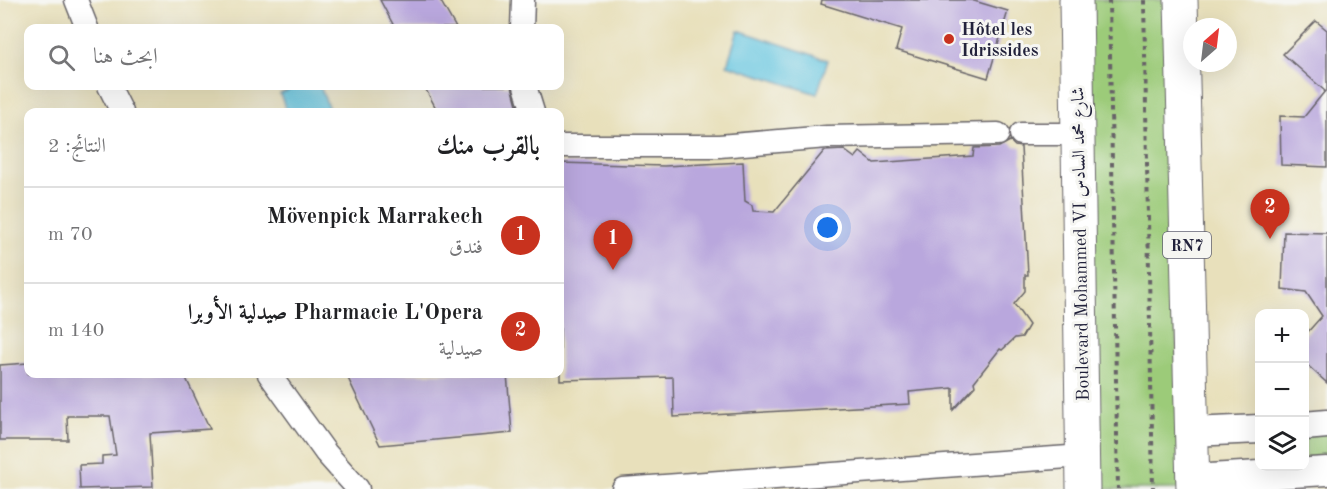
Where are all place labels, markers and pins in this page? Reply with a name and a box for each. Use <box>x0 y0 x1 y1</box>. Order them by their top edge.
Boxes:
place label: Hôtel les Idrissides <box>961 21 1039 60</box>
marker: Hôtel les Idrissides <box>942 32 956 46</box>
pin: 2 <box>1250 190 1290 239</box>
pin: 1 <box>594 220 632 270</box>

